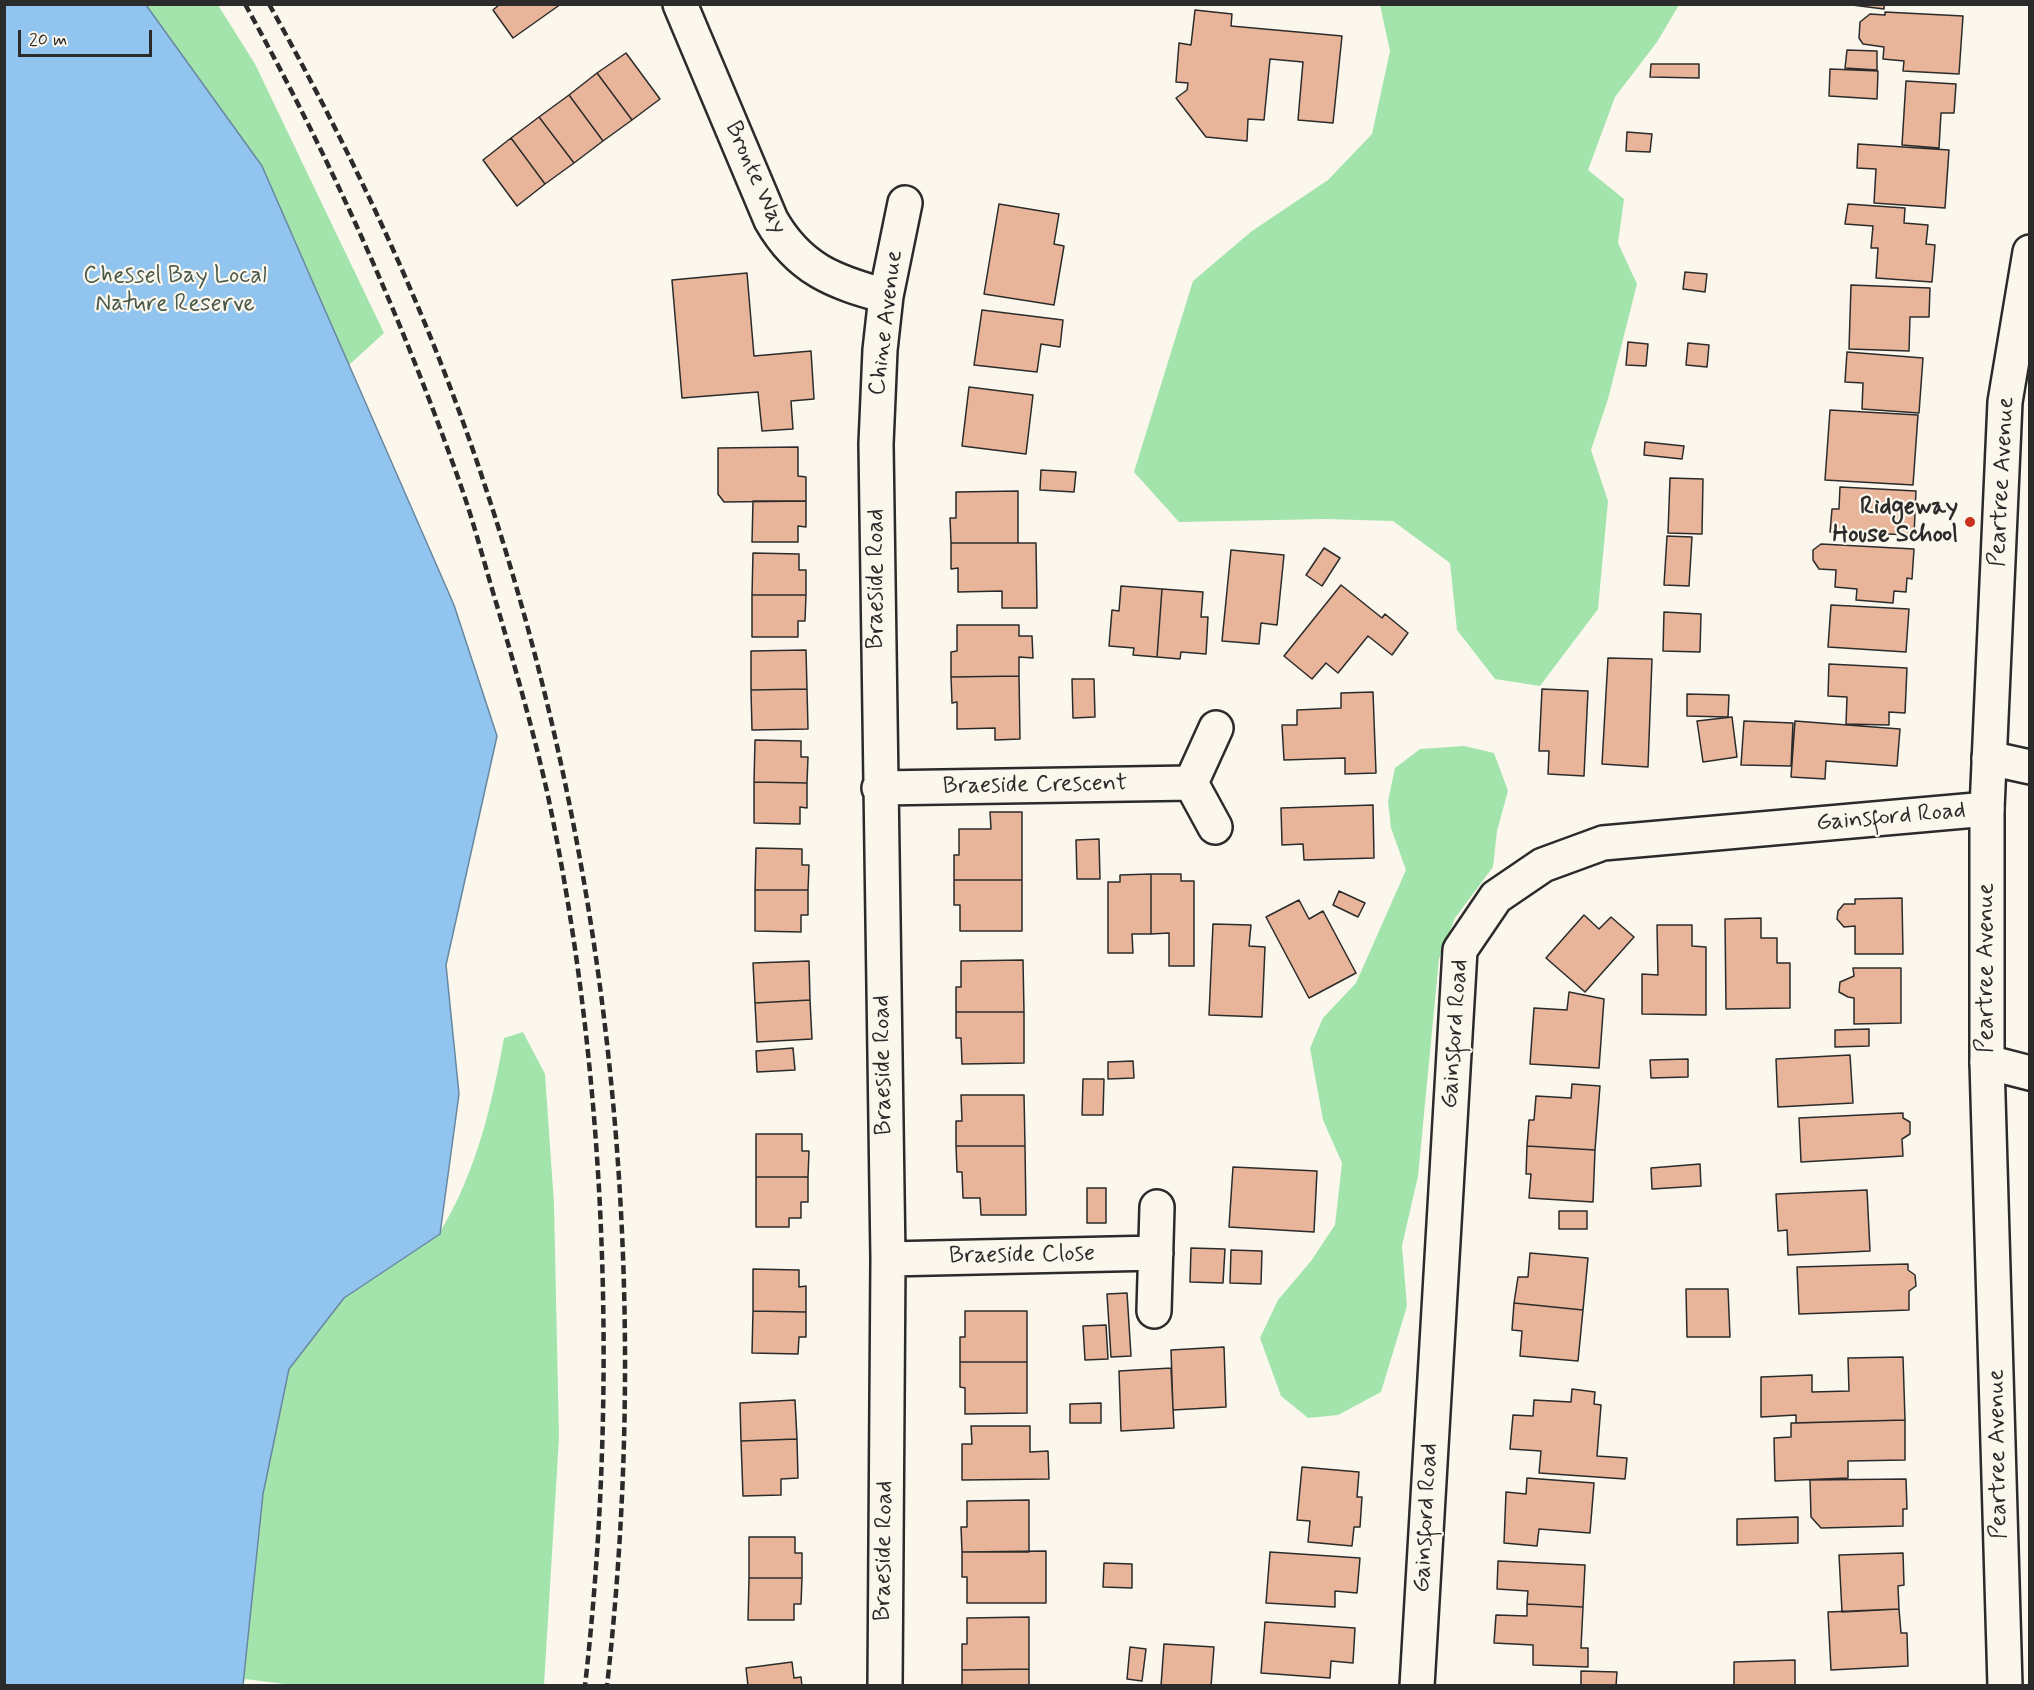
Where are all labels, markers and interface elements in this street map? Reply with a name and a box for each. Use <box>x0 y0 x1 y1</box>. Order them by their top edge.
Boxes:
scale bar <box>21 18 154 56</box>
text: 20 m <box>29 28 67 52</box>
street label: Bronte Way <box>717 117 793 239</box>
street label: Chine Avenue <box>864 249 910 397</box>
park label: Chessel Bay Local Nature Reserve <box>83 263 267 319</box>
street label: Peartree Avenue <box>1984 396 2022 568</box>
place label: Ridgeway House School <box>1833 494 1958 550</box>
street label: Braeside Road <box>863 509 891 649</box>
marker: Ridgeway House School <box>1963 515 1977 529</box>
street label: Braeside Crescent <box>943 770 1127 802</box>
street label: Gainsford Road <box>1815 797 1967 839</box>
street label: Peartree Avenue <box>1973 883 2001 1053</box>
street label: Gainsford Road <box>1436 958 1476 1110</box>
street label: Braeside Road <box>868 994 900 1136</box>
street label: Braeside Close <box>949 1240 1095 1272</box>
street label: Peartree Avenue <box>1983 1369 2015 1539</box>
street label: Gainsford Road <box>1409 1442 1445 1594</box>
street label: Braeside Road <box>869 1480 901 1622</box>

